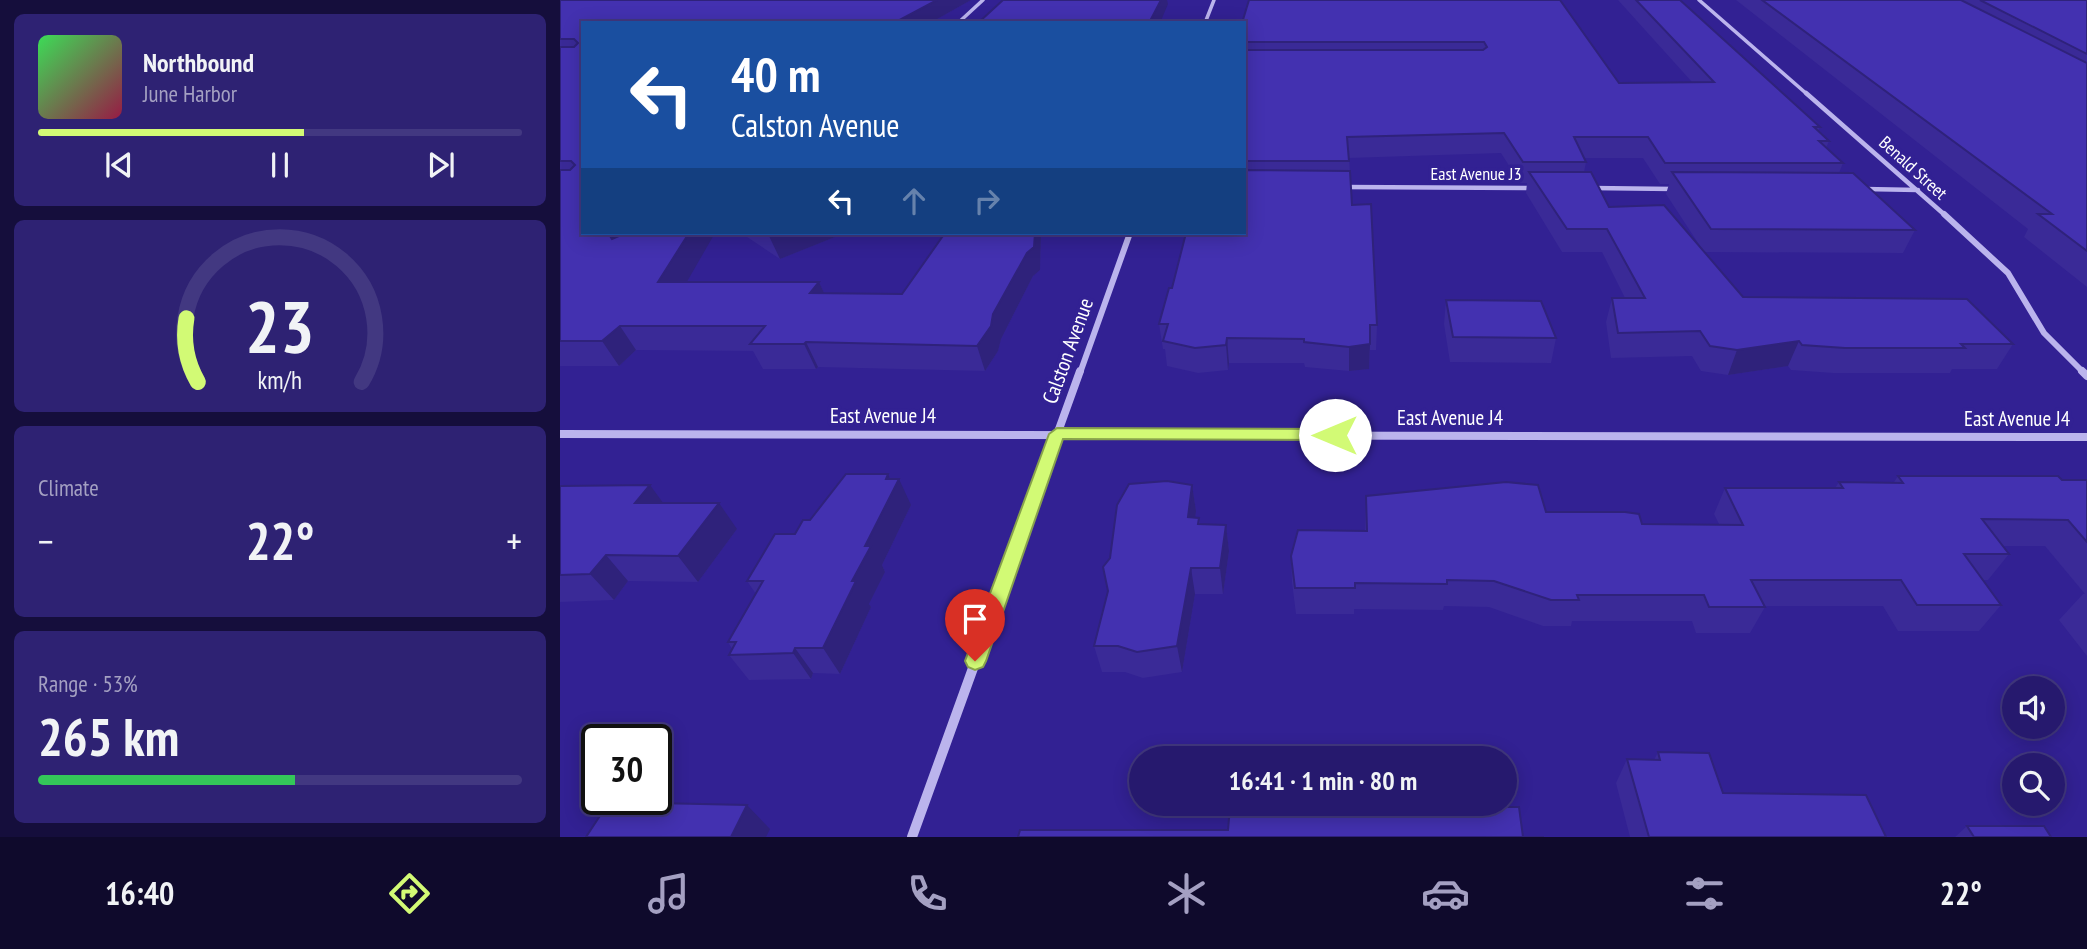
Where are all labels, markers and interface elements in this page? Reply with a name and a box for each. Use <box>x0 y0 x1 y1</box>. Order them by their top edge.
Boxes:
text: 40 m <box>731 42 820 106</box>
text: Northbound <box>143 46 254 79</box>
icon: left <box>616 49 707 140</box>
text: June Harbor <box>143 79 237 108</box>
text: Calston Avenue <box>731 104 900 146</box>
street label: Benald Street <box>1874 131 1952 204</box>
icon: previous <box>100 146 138 184</box>
icon: pause <box>261 146 299 184</box>
icon: next <box>422 146 460 184</box>
street label: East Avenue J3 <box>1430 162 1522 185</box>
icon: left <box>822 182 860 220</box>
icon: ahead <box>895 182 933 220</box>
icon: right <box>968 182 1006 220</box>
text: 23 <box>245 278 315 372</box>
street label: Calston Avenue <box>1036 294 1099 407</box>
text: km/h <box>258 363 302 395</box>
position arrow <box>1298 398 1372 472</box>
street label: East Avenue J4 <box>830 402 937 429</box>
street label: East Avenue J4 <box>1397 404 1504 431</box>
street label: East Avenue J4 <box>1964 405 2071 432</box>
text: Climate <box>38 473 99 502</box>
text: 22° <box>246 507 314 574</box>
text: − <box>38 516 54 565</box>
text: + <box>506 516 522 565</box>
pin <box>945 589 1005 661</box>
icon: arrive <box>956 600 994 638</box>
text: Range · 53% <box>38 669 138 698</box>
map controls <box>2002 676 2065 816</box>
button: sound <box>2002 676 2065 739</box>
text: 265 km <box>38 703 179 770</box>
speed limit sign: 30 <box>581 724 672 815</box>
button: search <box>2002 753 2065 816</box>
text: 16:41 · 1 min · 80 m <box>1229 764 1417 797</box>
icon: directions <box>385 869 434 918</box>
icon: music <box>644 869 693 918</box>
icon: phone <box>903 869 952 918</box>
icon: climate <box>1162 869 1211 918</box>
icon: car <box>1421 869 1470 918</box>
icon: filters <box>1680 869 1729 918</box>
text: 16:40 <box>105 872 174 914</box>
text: 22° <box>1940 872 1982 914</box>

